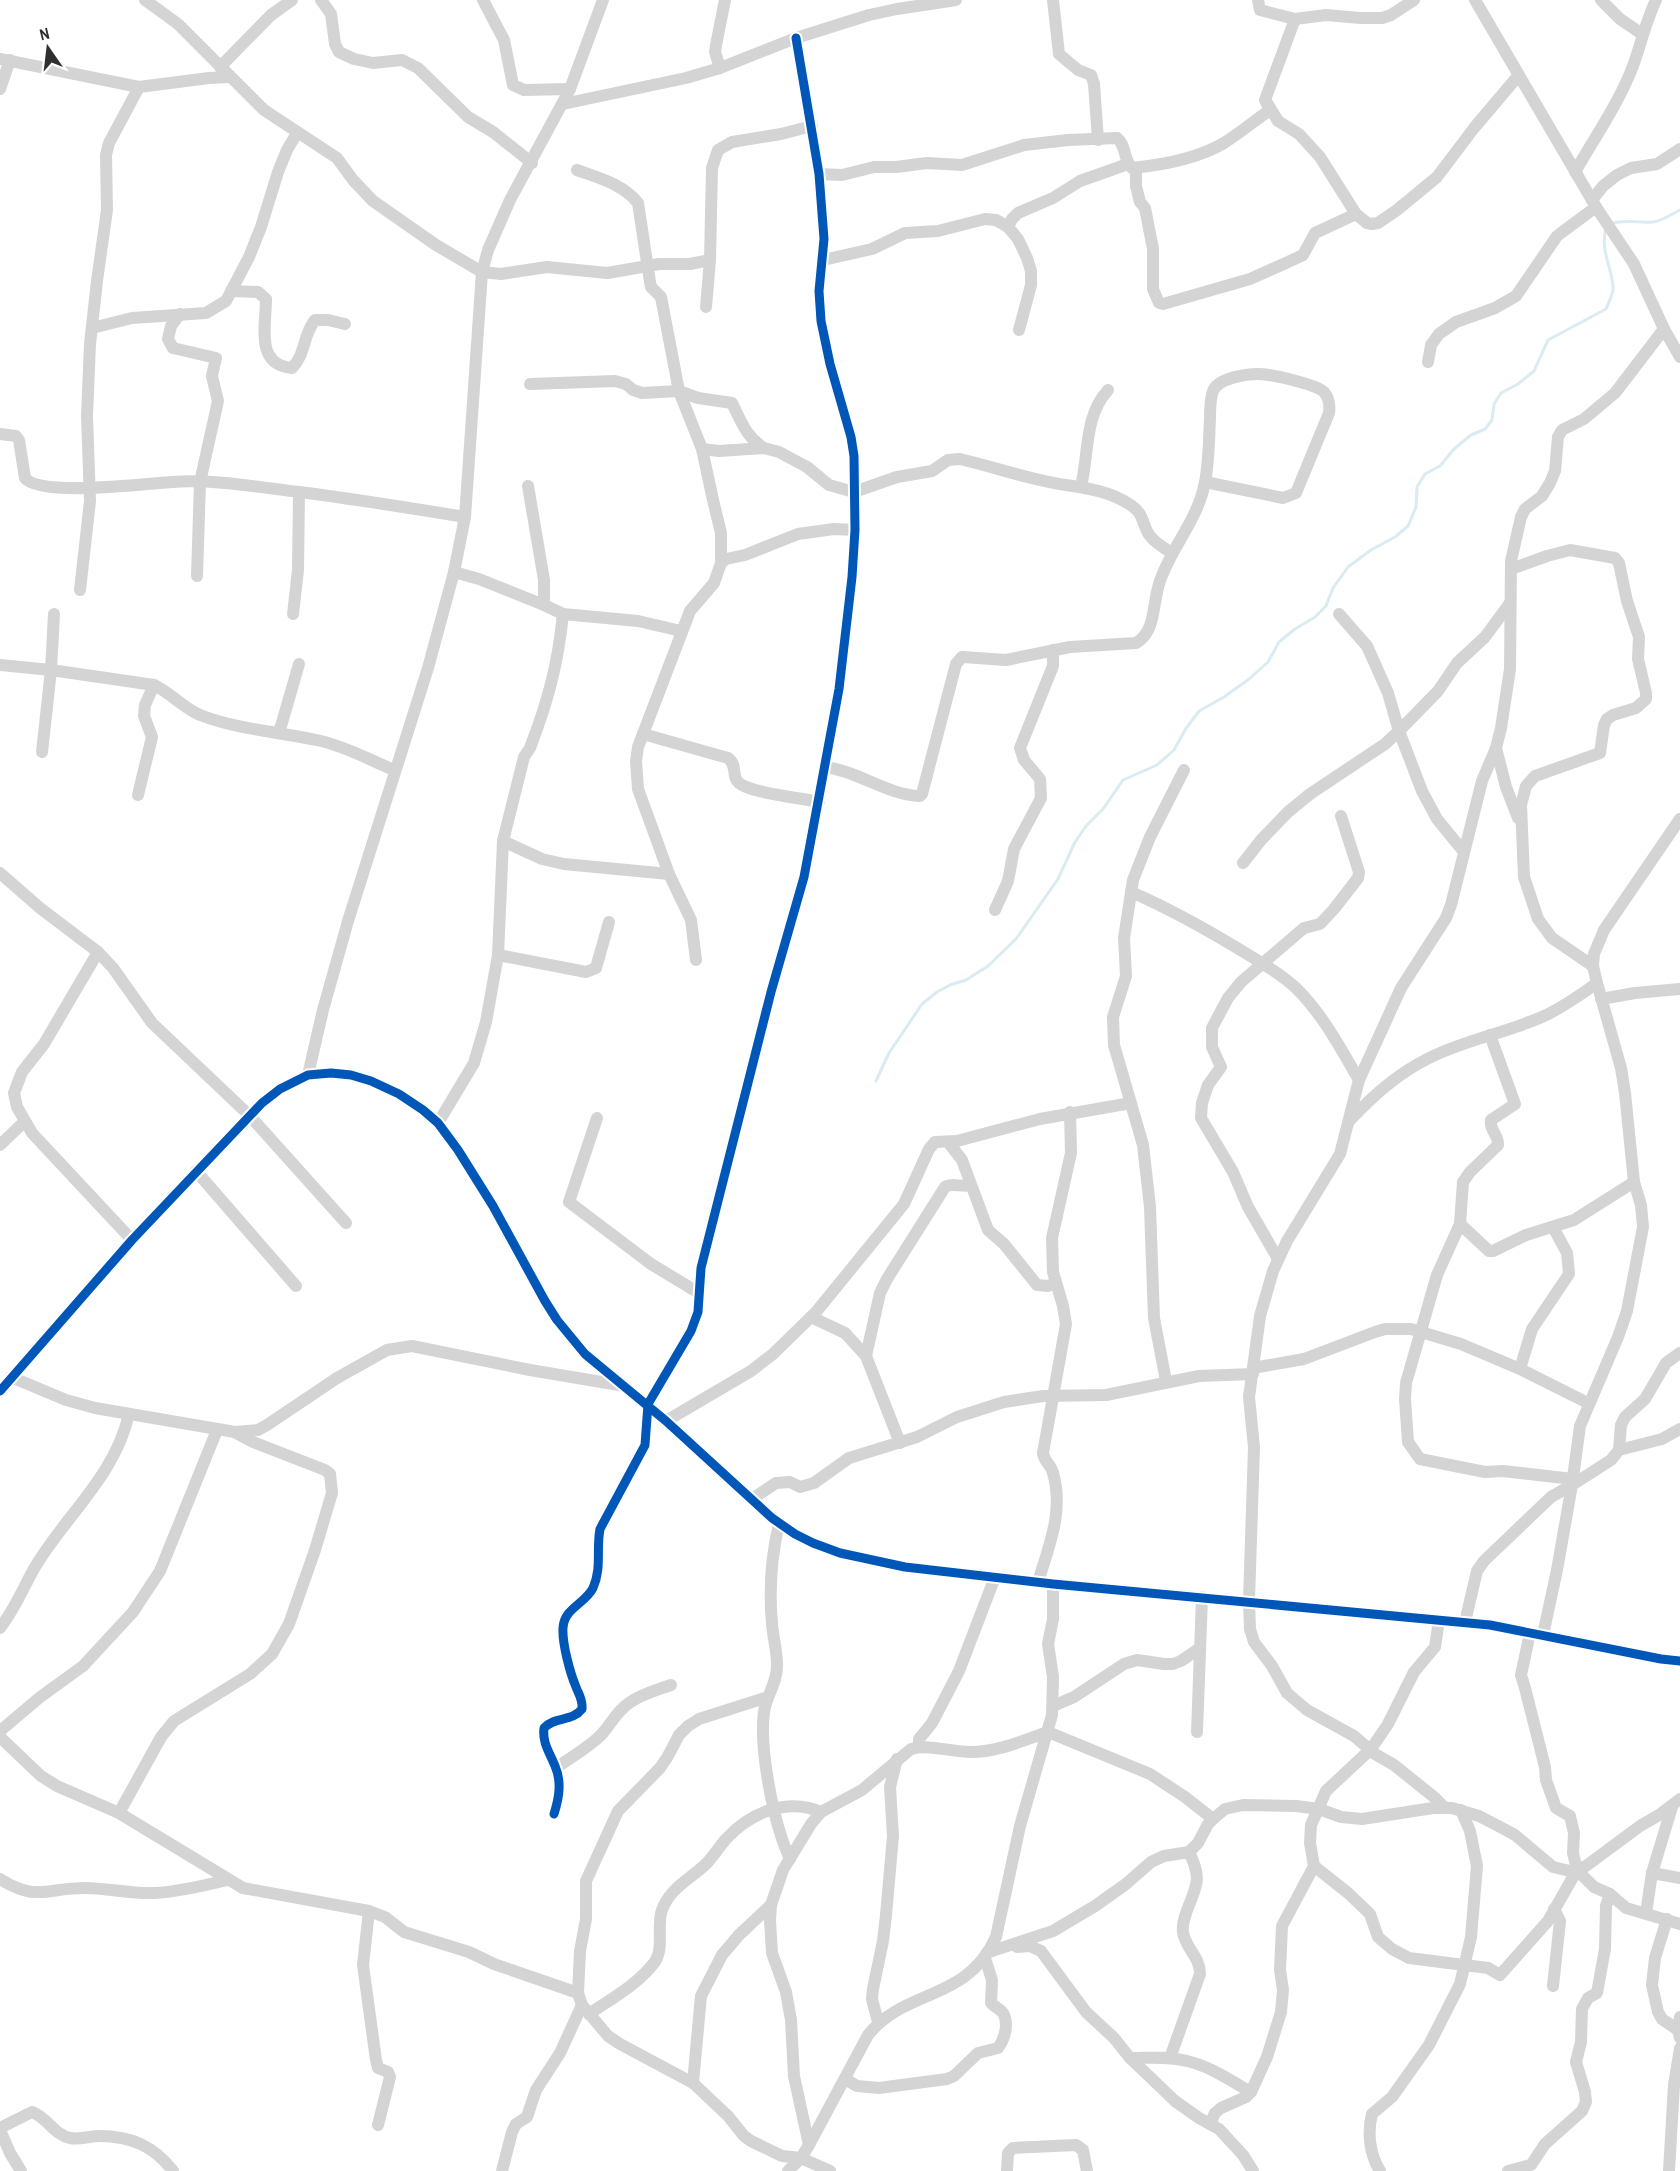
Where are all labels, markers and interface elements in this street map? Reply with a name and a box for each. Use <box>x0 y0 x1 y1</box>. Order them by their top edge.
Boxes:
north arrow <box>18 18 78 78</box>
text: N <box>37 22 52 45</box>

